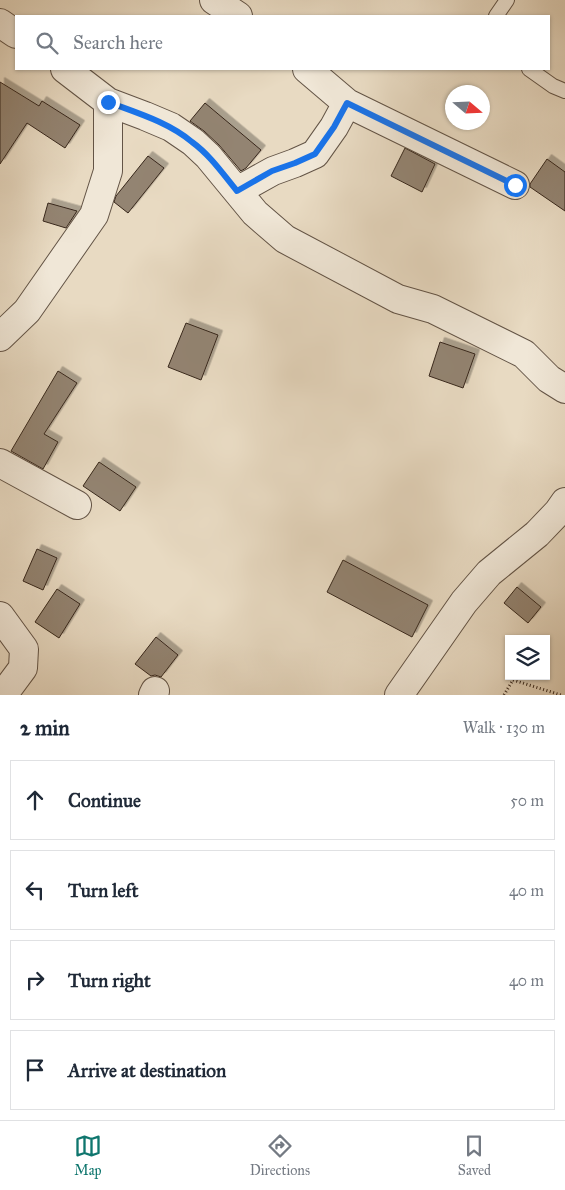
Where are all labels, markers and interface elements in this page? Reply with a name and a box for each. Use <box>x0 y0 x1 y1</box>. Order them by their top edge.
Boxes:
search box <box>15 15 550 70</box>
icon: search <box>33 29 61 57</box>
text: Search here <box>73 31 163 54</box>
north arrow <box>445 85 490 130</box>
route end <box>97 91 120 114</box>
route start <box>504 174 527 197</box>
map controls <box>505 635 550 680</box>
button: layers <box>505 635 550 680</box>
text: 2 min <box>20 715 70 741</box>
text: Walk · 130 m <box>463 718 545 737</box>
icon: ahead <box>21 786 49 814</box>
text: Continue <box>68 789 141 812</box>
text: 50 m <box>510 791 544 810</box>
icon: left <box>21 876 49 904</box>
text: Turn left <box>68 879 138 902</box>
text: 40 m <box>509 881 544 900</box>
icon: right <box>21 966 49 994</box>
text: Turn right <box>68 969 151 992</box>
text: 40 m <box>509 971 544 990</box>
icon: arrive <box>21 1056 49 1084</box>
text: Arrive at destination <box>68 1059 226 1082</box>
tab: Map <box>74 1132 102 1179</box>
tab: Directions <box>250 1132 310 1179</box>
tab: Saved <box>458 1132 491 1179</box>

